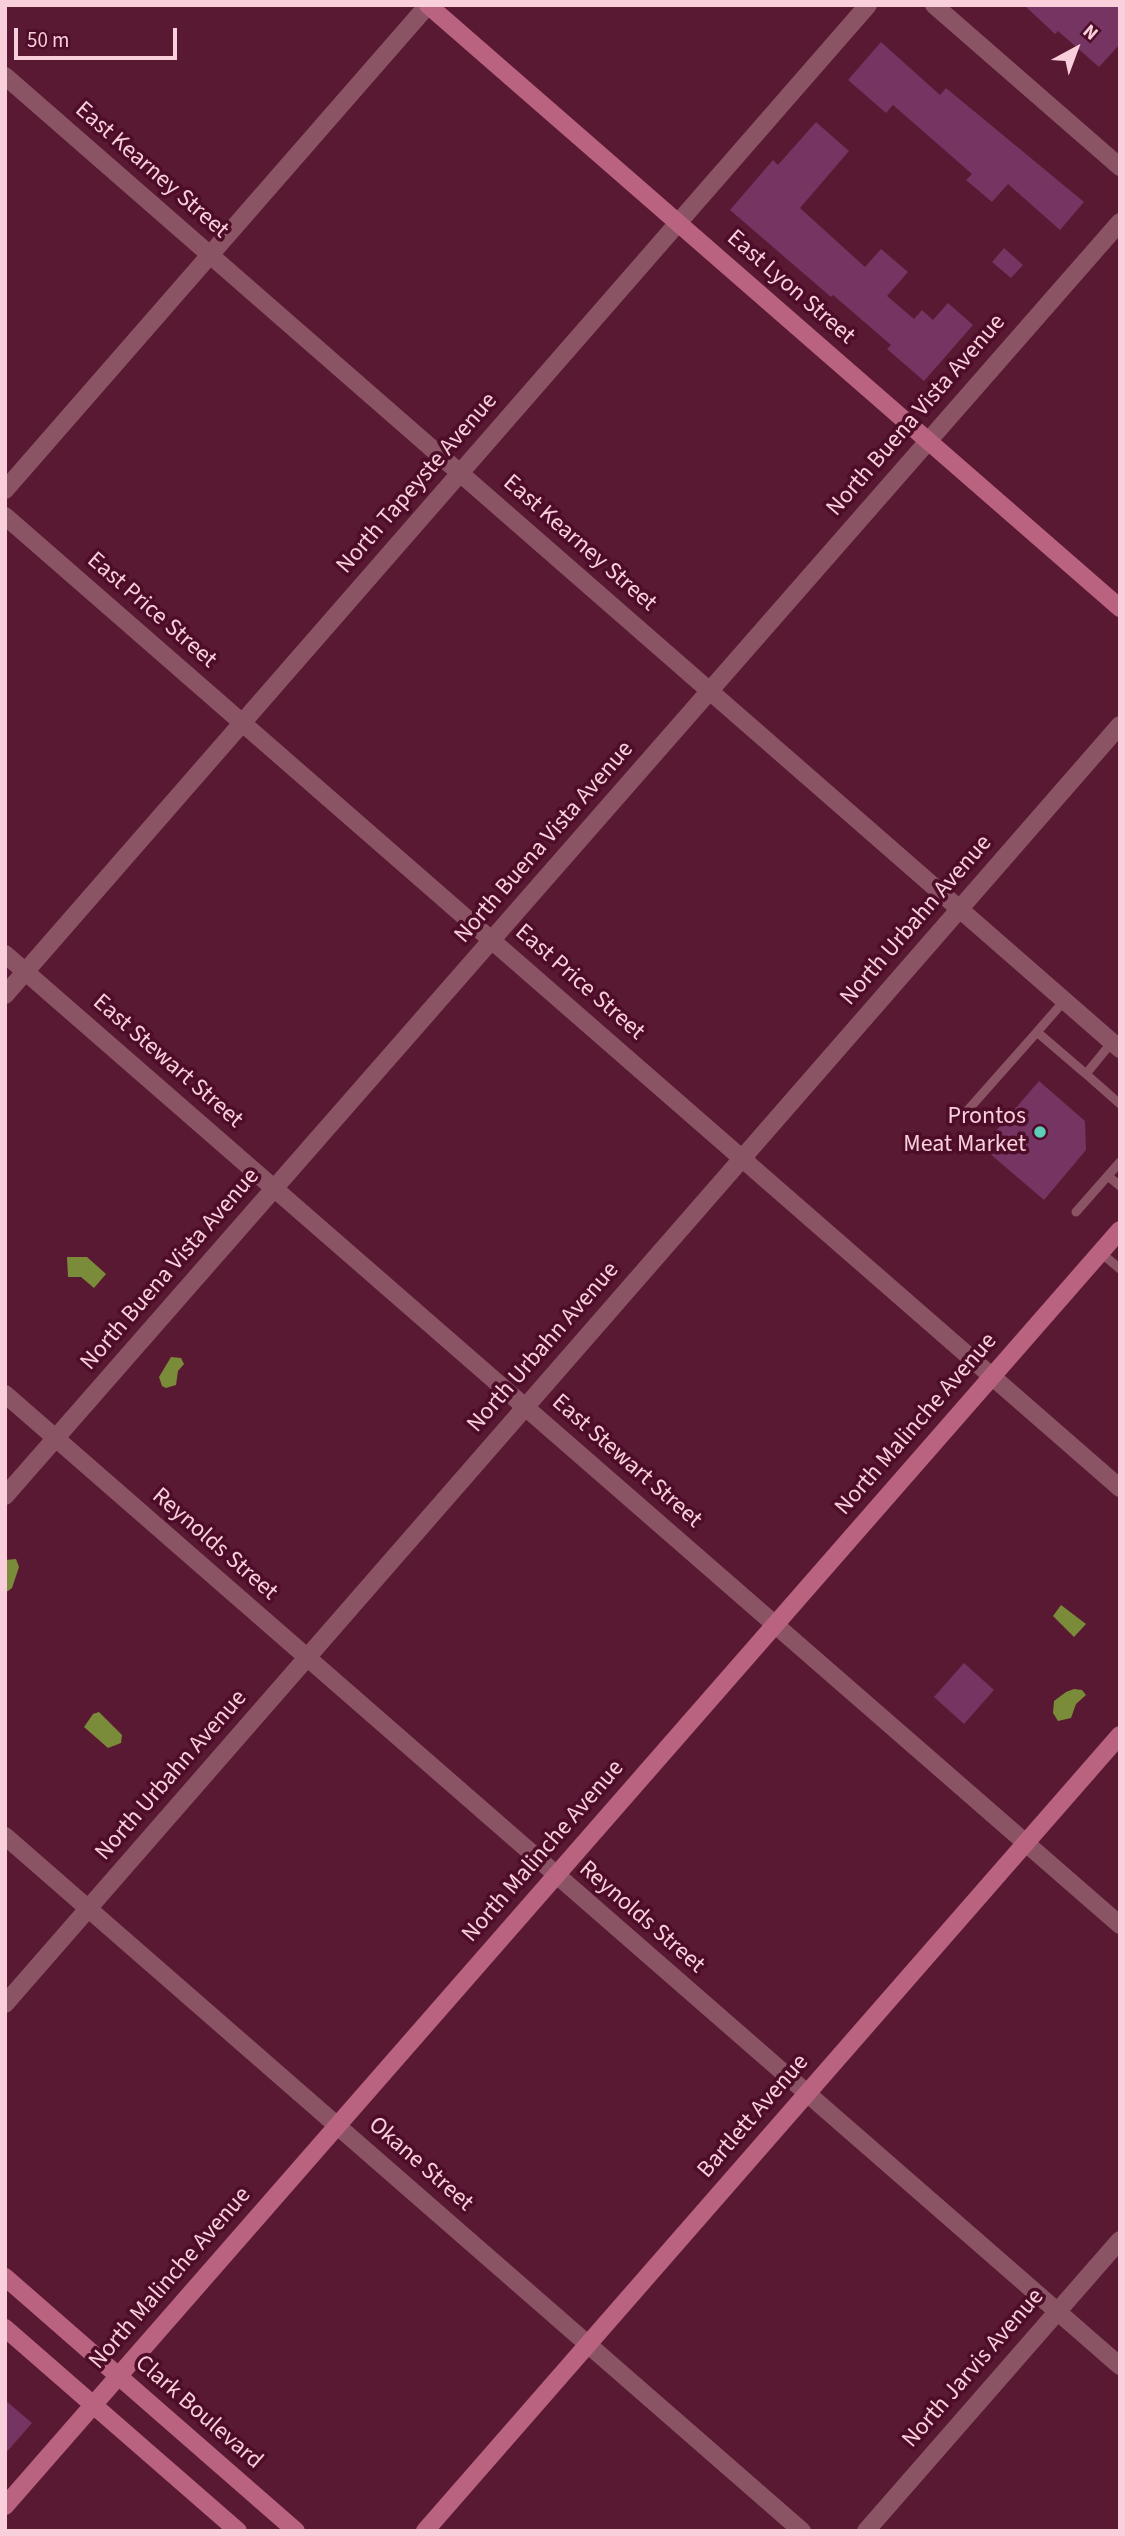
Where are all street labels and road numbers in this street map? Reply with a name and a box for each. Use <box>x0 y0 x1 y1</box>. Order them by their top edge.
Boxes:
street label: East Kearney Street <box>68 96 234 246</box>
street label: East Lyon Street <box>720 225 860 351</box>
street label: North Buena Vista Avenue <box>821 309 1013 523</box>
street label: North Tapeyste Avenue <box>331 388 505 580</box>
street label: East Kearney Street <box>496 469 662 619</box>
street label: East Price Street <box>80 547 222 675</box>
street label: North Buena Vista Avenue <box>449 736 641 950</box>
street label: North Urbahn Avenue <box>835 830 999 1012</box>
street label: East Price Street <box>508 919 650 1047</box>
street label: East Stewart Street <box>86 989 248 1135</box>
street label: North Buena Vista Avenue <box>75 1163 267 1377</box>
street label: North Urbahn Avenue <box>462 1257 626 1439</box>
street label: North Malinche Avenue <box>830 1328 1004 1522</box>
street label: East Stewart Street <box>545 1389 707 1535</box>
street label: Reynolds Street <box>145 1483 283 1607</box>
street label: North Urbahn Avenue <box>90 1685 254 1867</box>
street label: North Malinche Avenue <box>457 1755 631 1949</box>
street label: Reynolds Street <box>572 1856 710 1980</box>
street label: Bartlett Avenue <box>692 2049 816 2185</box>
street label: Okane Street <box>362 2112 478 2218</box>
street label: North Malinche Avenue <box>84 2182 258 2376</box>
street label: North Jarvis Avenue <box>897 2284 1051 2454</box>
street label: Clark Boulevard <box>128 2350 268 2476</box>

